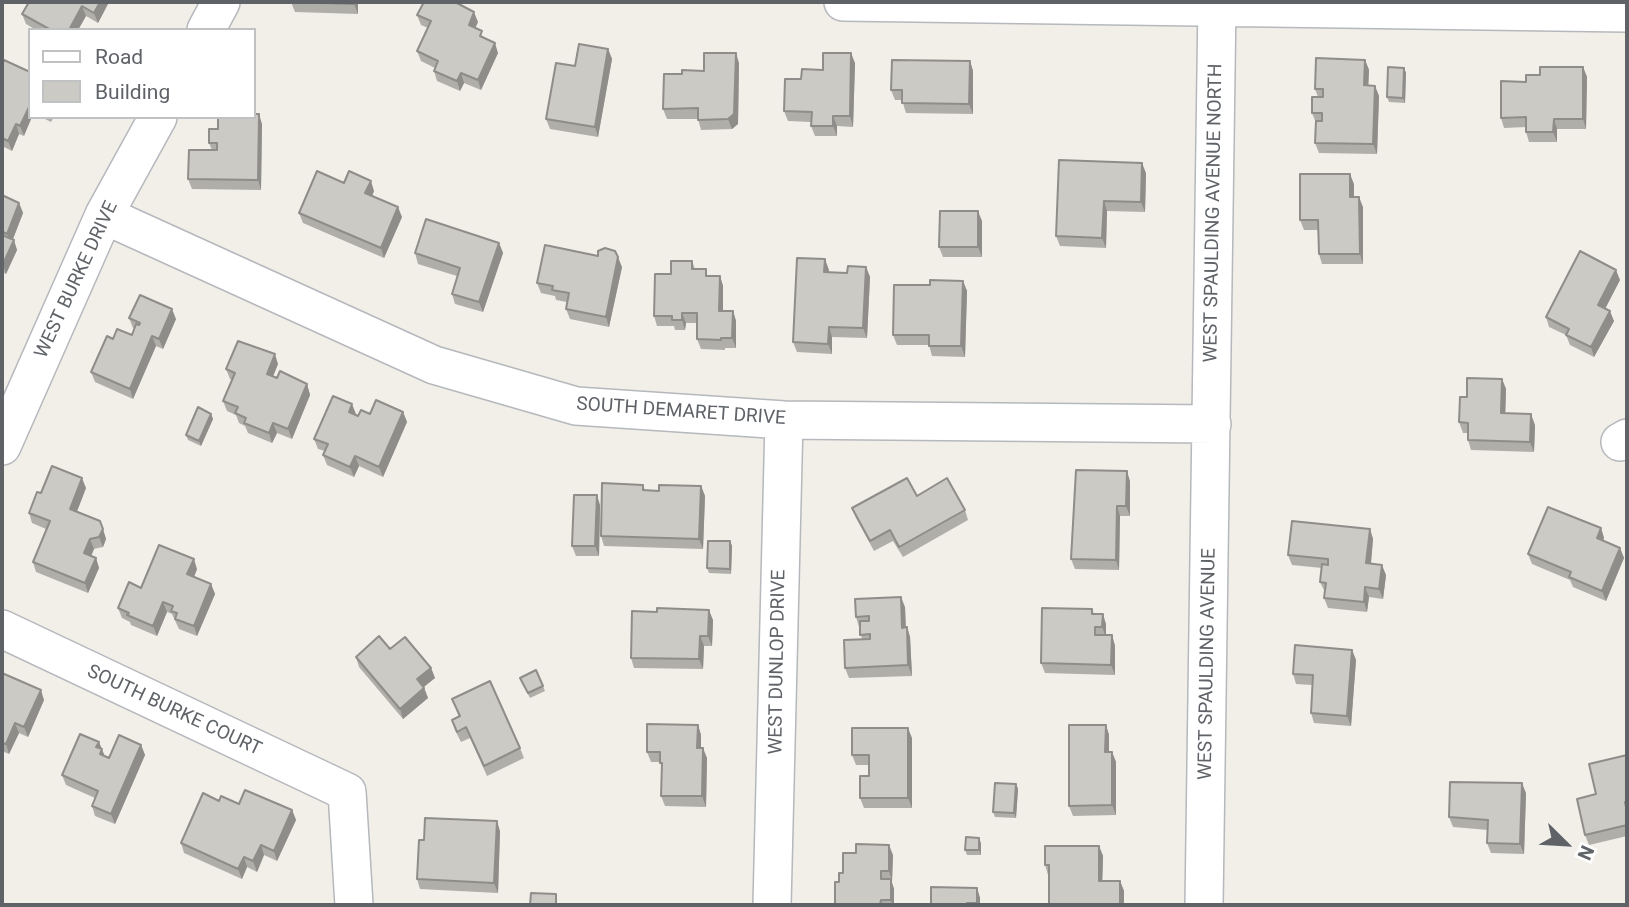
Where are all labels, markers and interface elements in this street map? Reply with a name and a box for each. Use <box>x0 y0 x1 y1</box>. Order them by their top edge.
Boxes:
legend <box>28 28 256 119</box>
text: Road <box>95 45 143 69</box>
street label: WEST SPAULDING AVENUE NORTH <box>1200 63 1228 363</box>
text: Building <box>95 80 170 104</box>
street label: WEST BURKE DRIVE <box>31 198 123 362</box>
street label: SOUTH DEMARET DRIVE <box>576 393 786 431</box>
street label: WEST SPAULDING AVENUE <box>1195 548 1221 780</box>
street label: WEST DUNLOP DRIVE <box>765 569 791 755</box>
street label: SOUTH BURKE COURT <box>83 661 265 761</box>
north arrow <box>1531 809 1601 879</box>
text: N <box>1572 842 1599 864</box>

